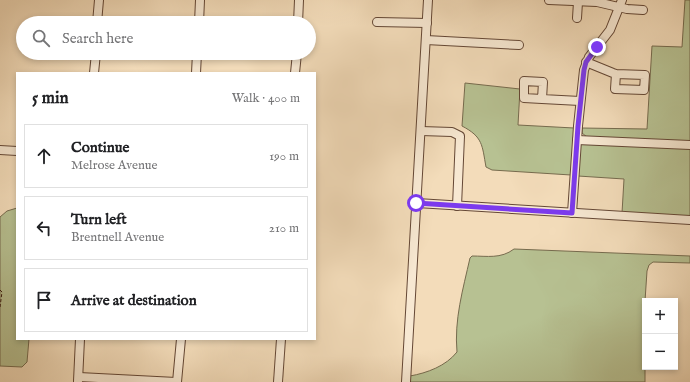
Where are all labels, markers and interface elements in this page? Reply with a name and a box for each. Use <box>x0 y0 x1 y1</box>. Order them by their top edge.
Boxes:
search box <box>16 16 316 60</box>
icon: search <box>30 27 52 49</box>
text: Search here <box>62 29 133 48</box>
route end <box>588 38 606 56</box>
text: 5 min <box>32 88 69 109</box>
text: Walk · 400 m <box>232 90 300 107</box>
text: Continue <box>71 138 129 157</box>
icon: ahead <box>33 145 55 167</box>
text: 190 m <box>269 148 299 165</box>
text: Melrose Avenue <box>71 157 158 174</box>
route start <box>407 194 425 212</box>
text: Turn left <box>71 210 127 229</box>
icon: left <box>33 217 55 239</box>
text: 210 m <box>269 220 299 237</box>
text: Brentnell Avenue <box>71 229 164 246</box>
icon: arrive <box>33 289 55 311</box>
text: Arrive at destination <box>71 291 197 310</box>
map controls <box>642 298 678 370</box>
button: + <box>642 298 678 334</box>
button: − <box>642 334 678 370</box>

